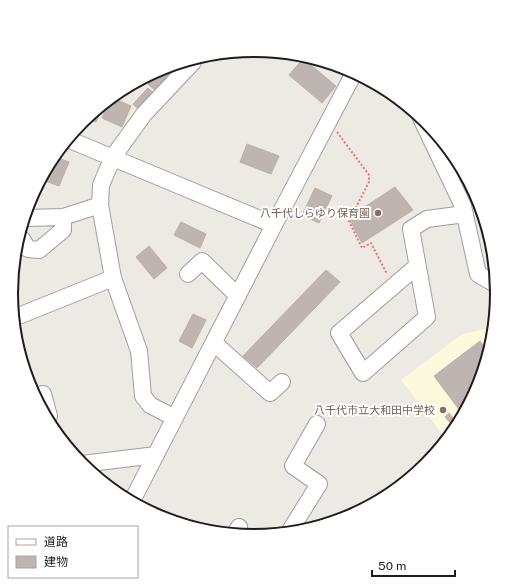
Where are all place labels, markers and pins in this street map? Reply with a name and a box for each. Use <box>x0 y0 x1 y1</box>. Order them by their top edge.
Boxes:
place label: 八千代しらゆり保育園 <box>260 207 370 219</box>
marker: 八千代しらゆり保育園 <box>373 208 383 218</box>
place label: 八千代市立大和田中学校 <box>314 404 435 416</box>
marker: 八千代市立大和田中学校 <box>438 405 448 415</box>

